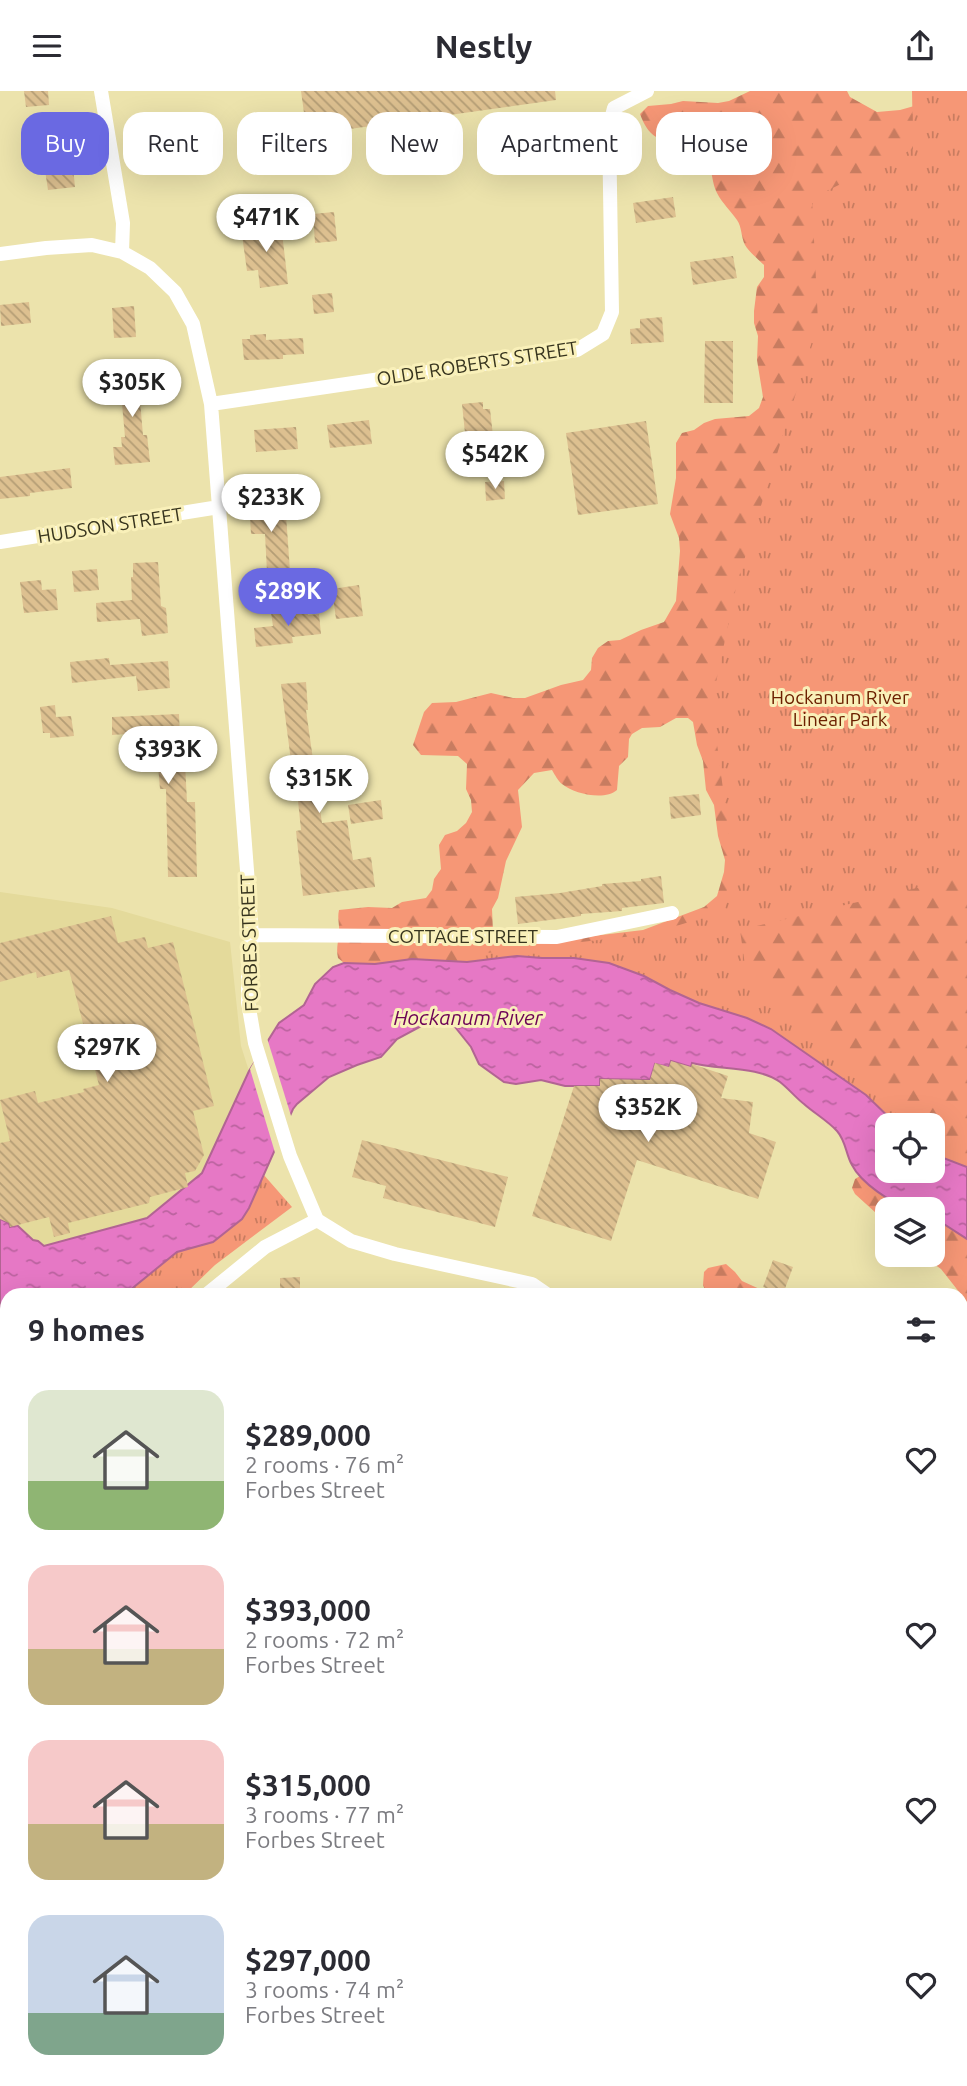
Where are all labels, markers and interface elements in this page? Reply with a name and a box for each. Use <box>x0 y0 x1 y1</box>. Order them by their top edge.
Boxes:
icon: menu <box>28 27 66 65</box>
icon: share <box>901 27 939 65</box>
text: Nestly <box>435 28 532 64</box>
chip: Buy <box>21 112 109 175</box>
chip: Rent <box>123 112 223 175</box>
chip: Filters <box>237 112 352 175</box>
chip: New <box>366 112 463 175</box>
chip: Apartment <box>477 112 642 175</box>
chip: House <box>656 112 772 175</box>
pin: $471K <box>217 195 315 254</box>
text: $471K <box>232 204 300 229</box>
street label: OLDE ROBERTS STREET <box>375 336 579 390</box>
pin: $305K <box>83 359 181 419</box>
text: $305K <box>98 369 166 394</box>
pin: $542K <box>446 431 544 491</box>
text: $542K <box>461 441 529 466</box>
pin: $233K <box>222 475 320 534</box>
text: $233K <box>237 484 305 509</box>
street label: HUDSON STREET <box>36 503 184 547</box>
pin: $289K <box>239 568 337 628</box>
text: $289K <box>254 578 322 603</box>
park label: Hockanum River Linear Park <box>771 686 909 730</box>
pin: $393K <box>119 727 217 786</box>
text: $393K <box>134 736 202 761</box>
pin: $315K <box>270 755 368 815</box>
text: $315K <box>285 765 353 790</box>
street label: FORBES STREET <box>236 873 262 1012</box>
street label: COTTAGE STREET <box>388 925 539 947</box>
water label: Hockanum River <box>393 1005 544 1029</box>
pin: $297K <box>58 1025 156 1084</box>
text: $297K <box>73 1034 141 1059</box>
pin: $352K <box>599 1084 697 1144</box>
text: $352K <box>614 1094 682 1119</box>
map controls <box>875 1113 945 1267</box>
button: locate <box>875 1113 945 1183</box>
button: layers <box>875 1197 945 1267</box>
icon: filters <box>902 1311 940 1349</box>
text: 9 homes <box>28 1313 145 1347</box>
icon: home <box>84 1418 168 1502</box>
text: $289,000 <box>245 1418 371 1452</box>
icon: heart <box>902 1441 940 1479</box>
text: 2 rooms · 76 m² <box>245 1452 404 1477</box>
text: Forbes Street <box>245 1477 385 1502</box>
icon: home <box>84 1593 168 1677</box>
text: $393,000 <box>245 1593 371 1627</box>
icon: heart <box>902 1616 940 1654</box>
text: 2 rooms · 72 m² <box>245 1627 404 1652</box>
text: Forbes Street <box>245 1652 385 1677</box>
icon: home <box>84 1768 168 1852</box>
text: $315,000 <box>245 1768 371 1802</box>
icon: heart <box>902 1791 940 1829</box>
text: 3 rooms · 77 m² <box>245 1802 404 1827</box>
text: Forbes Street <box>245 1827 385 1852</box>
icon: home <box>84 1943 168 2027</box>
text: $297,000 <box>245 1943 371 1977</box>
icon: heart <box>902 1966 940 2004</box>
text: 3 rooms · 74 m² <box>245 1977 404 2002</box>
text: Forbes Street <box>245 2002 385 2027</box>

